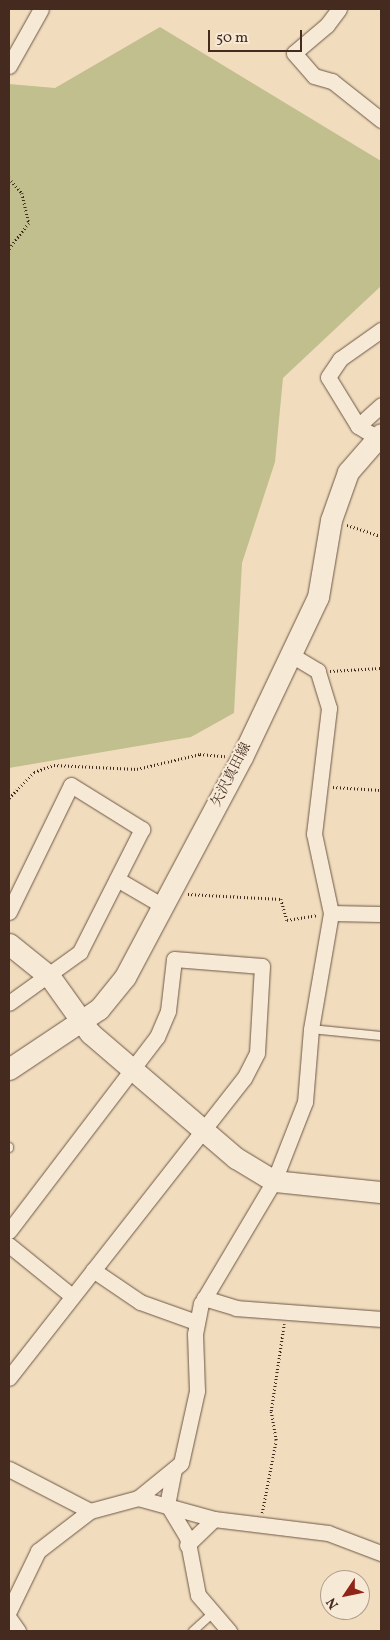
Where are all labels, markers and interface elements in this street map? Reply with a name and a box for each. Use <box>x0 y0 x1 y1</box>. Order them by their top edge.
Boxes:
scale bar <box>210 20 304 52</box>
text: 50 m <box>216 28 248 49</box>
street label: 矢沢真田線 <box>209 740 255 810</box>
north arrow <box>320 1570 370 1620</box>
text: N <box>322 1594 344 1613</box>

